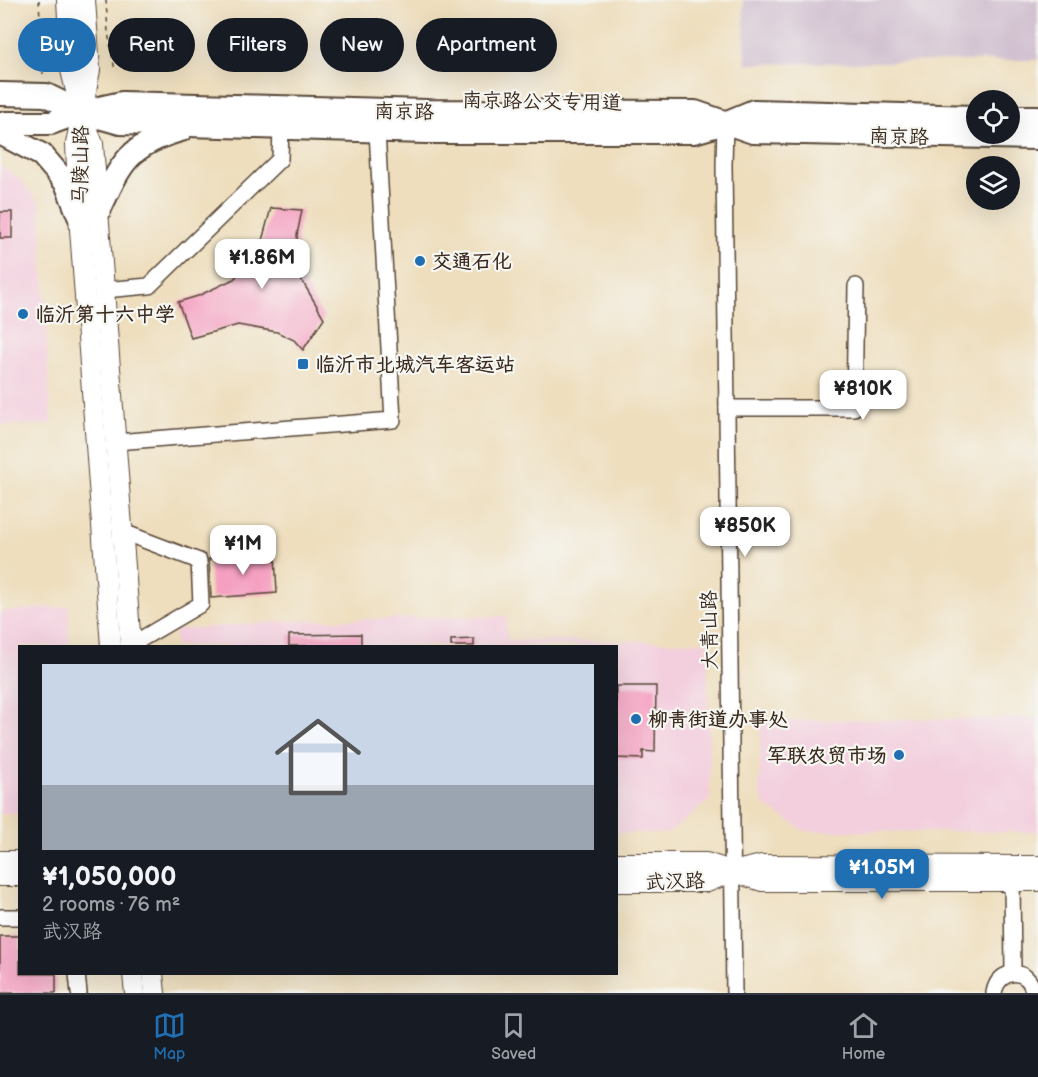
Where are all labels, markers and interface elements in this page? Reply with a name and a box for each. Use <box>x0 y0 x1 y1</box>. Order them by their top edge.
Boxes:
chip: Buy <box>18 18 96 72</box>
chip: Rent <box>108 18 195 72</box>
chip: Filters <box>207 18 308 72</box>
chip: New <box>320 18 404 72</box>
chip: Apartment <box>416 18 557 72</box>
street label: 南京路公交专用道 <box>462 89 622 115</box>
map controls <box>966 90 1020 210</box>
button: locate <box>966 90 1020 144</box>
street label: 南京路 <box>374 99 435 125</box>
street label: 马陵山路 <box>68 124 94 205</box>
street label: 南京路 <box>869 124 930 150</box>
button: layers <box>966 156 1020 210</box>
pin: ¥1.86M <box>213 239 311 290</box>
text: ¥1.86M <box>229 246 295 270</box>
place label: 交通石化 <box>432 250 512 274</box>
marker: 交通石化 <box>413 254 427 268</box>
place label: 临沂第十六中学 <box>35 303 175 327</box>
marker: 临沂第十六中学 <box>16 307 30 321</box>
place label: 临沂市北城汽车客运站 <box>315 353 515 377</box>
marker: 临沂市北城汽车客运站 <box>296 357 310 371</box>
pin: ¥810K <box>821 370 905 421</box>
text: ¥810K <box>834 377 892 401</box>
pin: ¥850K <box>703 507 787 558</box>
text: ¥850K <box>714 514 776 538</box>
pin: ¥1M <box>214 525 272 576</box>
text: ¥1M <box>224 532 262 556</box>
street label: 大青山路 <box>697 589 723 670</box>
icon: home <box>264 703 372 811</box>
place label: 柳青街道办事处 <box>648 708 788 732</box>
marker: 柳青街道办事处 <box>629 712 643 726</box>
place label: 军联农贸市场 <box>767 744 887 768</box>
marker: 军联农贸市场 <box>892 748 906 762</box>
pin: ¥1.05M <box>833 849 931 900</box>
text: ¥1.05M <box>849 856 915 880</box>
text: ¥1,050,000 <box>42 862 176 893</box>
street label: 武汉路 <box>645 869 706 895</box>
text: 2 rooms · 76 m² <box>42 893 180 917</box>
text: 武汉路 <box>42 920 102 944</box>
tab: Map <box>153 1009 186 1064</box>
tab: Saved <box>491 1009 536 1064</box>
tab: Home <box>842 1009 885 1064</box>

